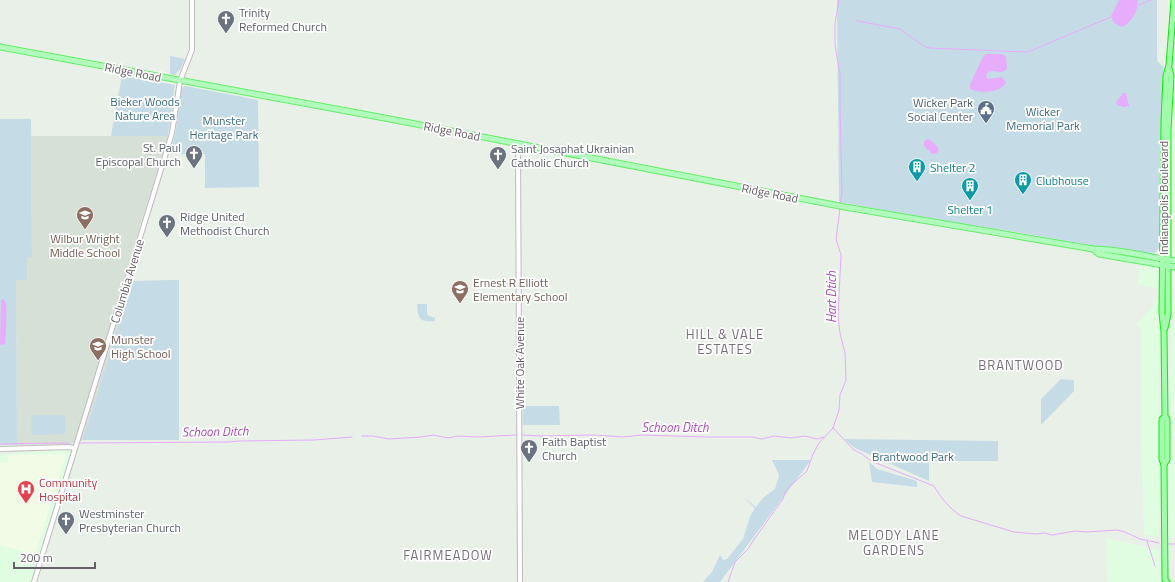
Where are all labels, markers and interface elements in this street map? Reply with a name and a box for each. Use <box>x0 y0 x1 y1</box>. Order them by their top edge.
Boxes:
place label: Trinity Reformed Church <box>239 3 327 36</box>
church icon: Trinity Reformed Church <box>216 9 236 34</box>
street label: Ridge Road <box>103 57 163 87</box>
park label: Bieker Woods Nature Area <box>110 92 180 125</box>
place label: Wicker Park Social Center <box>908 93 973 126</box>
public building icon: Wicker Park Social Center <box>976 99 996 124</box>
park label: Wicker Memorial Park <box>1006 102 1080 135</box>
park label: Munster Heritage Park <box>190 111 259 144</box>
street label: Ridge Road <box>422 116 482 146</box>
place label: St. Paul Episcopal Church <box>96 138 181 171</box>
place label: Saint Josaphat Ukrainian Catholic Church <box>511 139 634 172</box>
street label: Indianapolis Boulevard <box>1154 141 1173 255</box>
church icon: St. Paul Episcopal Church <box>184 144 204 169</box>
church icon: Saint Josaphat Ukrainian Catholic Church <box>488 145 508 170</box>
building icon: Shelter 2 <box>907 157 927 182</box>
place label: Shelter 2 <box>930 158 976 177</box>
building icon: Clubhouse <box>1013 170 1033 195</box>
place label: Clubhouse <box>1036 171 1089 190</box>
building icon: Shelter 1 <box>960 176 980 201</box>
street label: Ridge Road <box>740 178 800 208</box>
place label: Shelter 1 <box>947 200 993 219</box>
school or university icon: Wilbur Wright Middle School <box>75 205 95 230</box>
place label: Ridge United Methodist Church <box>180 207 270 240</box>
church icon: Ridge United Methodist Church <box>157 213 177 238</box>
place label: Wilbur Wright Middle School <box>50 229 121 262</box>
street label: Columbia Avenue <box>105 237 149 325</box>
water label: Hart Dtich <box>821 270 841 323</box>
place label: Ernest R Elliott Elementary School <box>473 273 567 306</box>
school or university icon: Ernest R Elliott Elementary School <box>450 279 470 304</box>
street label: White Oak Avenue <box>510 317 529 409</box>
district label: HILL & VALE ESTATES <box>686 324 764 359</box>
place label: Munster High School <box>111 330 171 363</box>
school or university icon: Munster High School <box>88 336 108 361</box>
district label: BRANTWOOD <box>978 355 1064 375</box>
water label: Schoon Ditch <box>642 417 709 437</box>
water label: Schoon Ditch <box>181 420 249 442</box>
place label: Faith Baptist Church <box>542 432 607 465</box>
church icon: Faith Baptist Church <box>519 438 539 463</box>
park label: Brantwood Park <box>872 447 954 466</box>
place label: Community Hospital <box>39 473 97 506</box>
hospital icon: Community Hospital <box>16 479 36 504</box>
place label: Westminster Presbyterian Church <box>79 504 181 537</box>
church icon: Westminster Presbyterian Church <box>56 510 76 535</box>
district label: MELODY LANE GARDENS <box>848 525 940 560</box>
scale bar <box>14 544 95 570</box>
district label: FAIRMEADOW <box>403 545 493 565</box>
text: 200 m <box>20 548 53 567</box>

